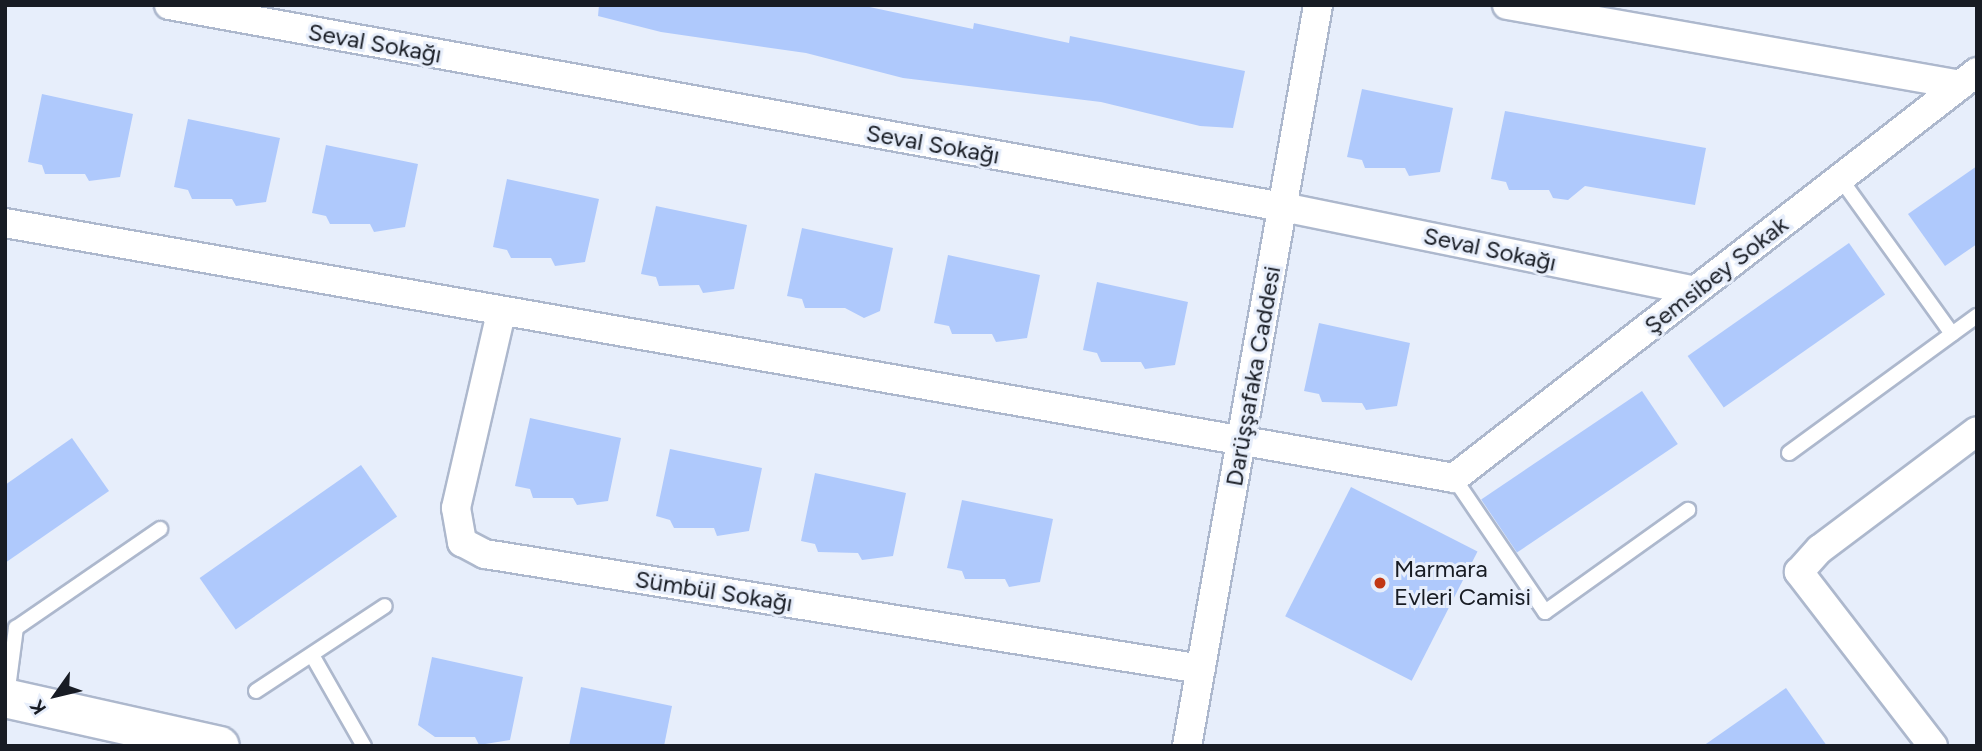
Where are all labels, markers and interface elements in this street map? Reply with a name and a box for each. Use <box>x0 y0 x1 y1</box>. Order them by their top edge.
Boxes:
street label: Seval Sokağı <box>306 17 444 69</box>
street label: Seval Sokağı <box>864 118 1002 170</box>
street label: Şemsibey Sokak <box>1638 210 1794 340</box>
street label: Seval Sokağı <box>1421 221 1559 277</box>
street label: Darüşşafaka Caddesi <box>1219 264 1287 488</box>
place label: Marmara Evleri Camisi <box>1394 555 1531 611</box>
street label: Sümbül Sokağı <box>633 564 795 618</box>
marker: Marmara Evleri Camisi <box>1372 575 1388 591</box>
north arrow <box>21 660 91 730</box>
text: K <box>25 695 51 719</box>

